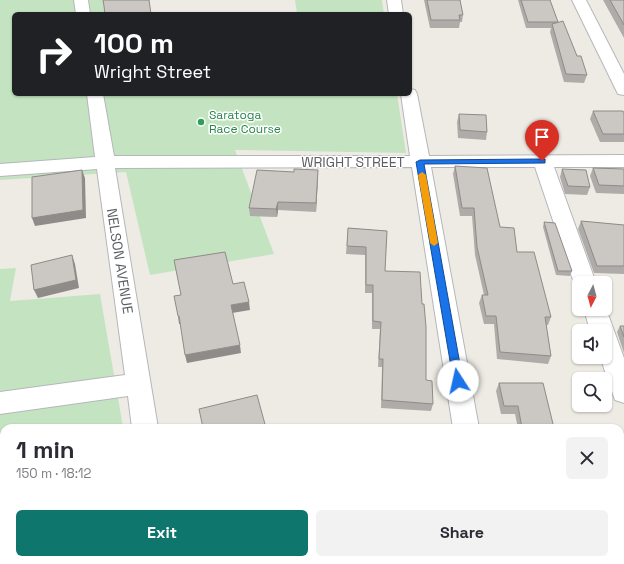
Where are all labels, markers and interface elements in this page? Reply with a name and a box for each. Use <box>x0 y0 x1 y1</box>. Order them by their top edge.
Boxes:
text: 100 m <box>94 25 174 61</box>
icon: right <box>28 28 80 80</box>
text: Wright Street <box>94 60 211 83</box>
place label: Saratoga Race Course <box>209 107 281 137</box>
marker: Saratoga Race Course <box>196 117 206 127</box>
pin <box>525 120 559 161</box>
icon: arrive <box>531 126 553 148</box>
street label: WRIGHT STREET <box>301 153 405 171</box>
street label: NELSON AVENUE <box>103 207 137 315</box>
north arrow <box>572 276 612 316</box>
map controls <box>572 276 612 412</box>
button: sound <box>572 324 612 364</box>
position arrow <box>437 360 479 402</box>
button: search <box>572 372 612 412</box>
text: 1 min <box>16 434 75 465</box>
button: close <box>566 437 608 479</box>
text: 150 m · 18:12 <box>16 465 91 482</box>
button: Exit <box>16 510 308 556</box>
button: Share <box>316 510 608 556</box>

